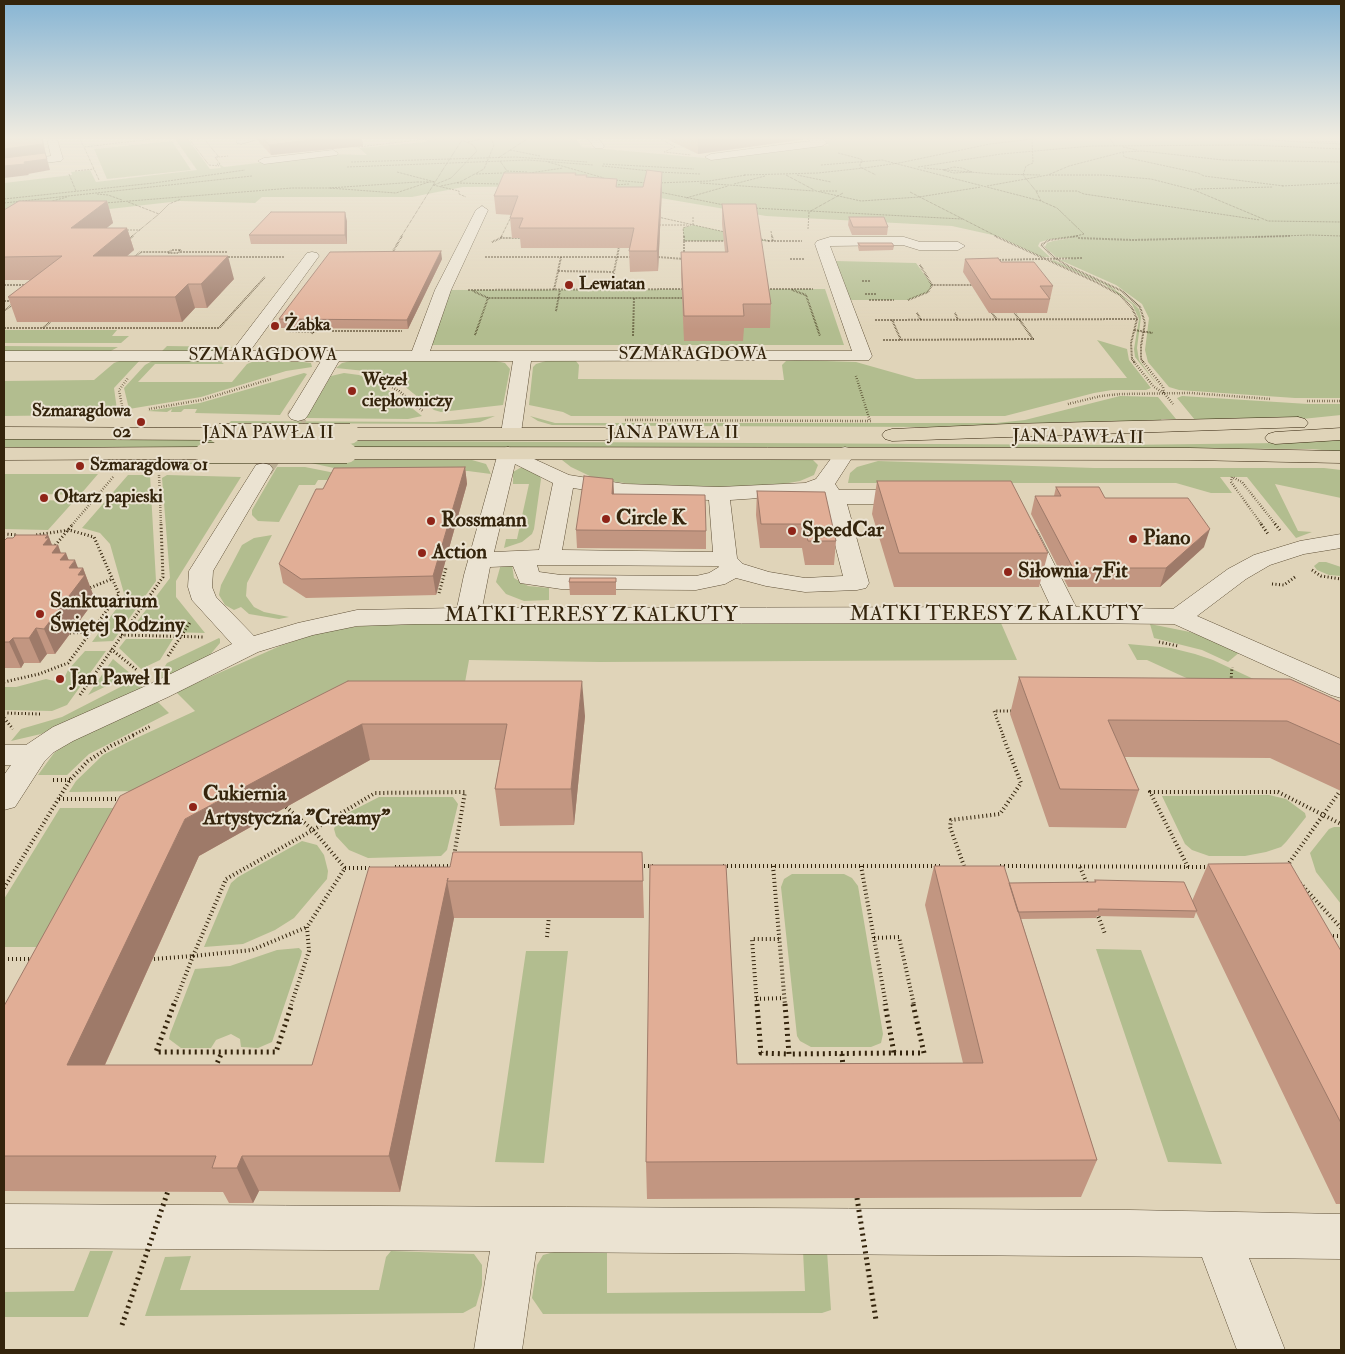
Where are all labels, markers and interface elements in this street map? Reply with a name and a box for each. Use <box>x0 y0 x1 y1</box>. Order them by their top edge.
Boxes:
place label: Lewiatan <box>579 274 645 296</box>
marker: Lewiatan <box>563 279 575 291</box>
place label: Żabka <box>285 315 331 337</box>
marker: Żabka <box>269 320 281 332</box>
street label: SZMARAGDOWA <box>618 344 768 366</box>
street label: SZMARAGDOWA <box>188 345 338 367</box>
place label: Węzeł ciepłowniczy <box>362 370 453 412</box>
marker: Węzeł ciepłowniczy <box>346 385 358 397</box>
place label: Szmaragdowa 02 <box>32 401 131 444</box>
marker: Szmaragdowa 02 <box>135 416 147 428</box>
street label: JANA PAWŁA II <box>202 423 334 445</box>
street label: JANA PAWŁA II <box>607 423 739 445</box>
street label: JANA PAWŁA II <box>1012 426 1144 450</box>
place label: Szmaragdowa 01 <box>90 455 208 477</box>
marker: Szmaragdowa 01 <box>74 460 86 472</box>
place label: Ołtarz papieski <box>54 487 163 509</box>
marker: Ołtarz papieski <box>38 492 50 504</box>
place label: Circle K <box>616 506 686 532</box>
place label: Rossmann <box>441 508 527 534</box>
marker: Circle K <box>600 513 612 525</box>
marker: Rossmann <box>425 515 437 527</box>
place label: SpeedCar <box>802 518 884 544</box>
marker: SpeedCar <box>786 525 798 537</box>
place label: Piano <box>1143 526 1190 552</box>
marker: Piano <box>1127 533 1139 545</box>
place label: Action <box>432 540 487 566</box>
marker: Action <box>416 547 428 559</box>
place label: Siłownia 7Fit <box>1018 559 1128 585</box>
marker: Siłownia 7Fit <box>1002 566 1014 578</box>
place label: Sanktuarium Świętej Rodziny <box>50 589 184 639</box>
street label: MATKI TERESY Z KALKUTY <box>849 602 1143 628</box>
street label: MATKI TERESY Z KALKUTY <box>444 603 738 629</box>
marker: Sanktuarium Świętej Rodziny <box>34 608 46 620</box>
place label: Jan Paweł II <box>70 666 170 692</box>
marker: Jan Paweł II <box>54 673 66 685</box>
place label: Cukiernia Artystyczna "Creamy" <box>203 782 390 832</box>
marker: Cukiernia Artystyczna "Creamy" <box>187 801 199 813</box>

